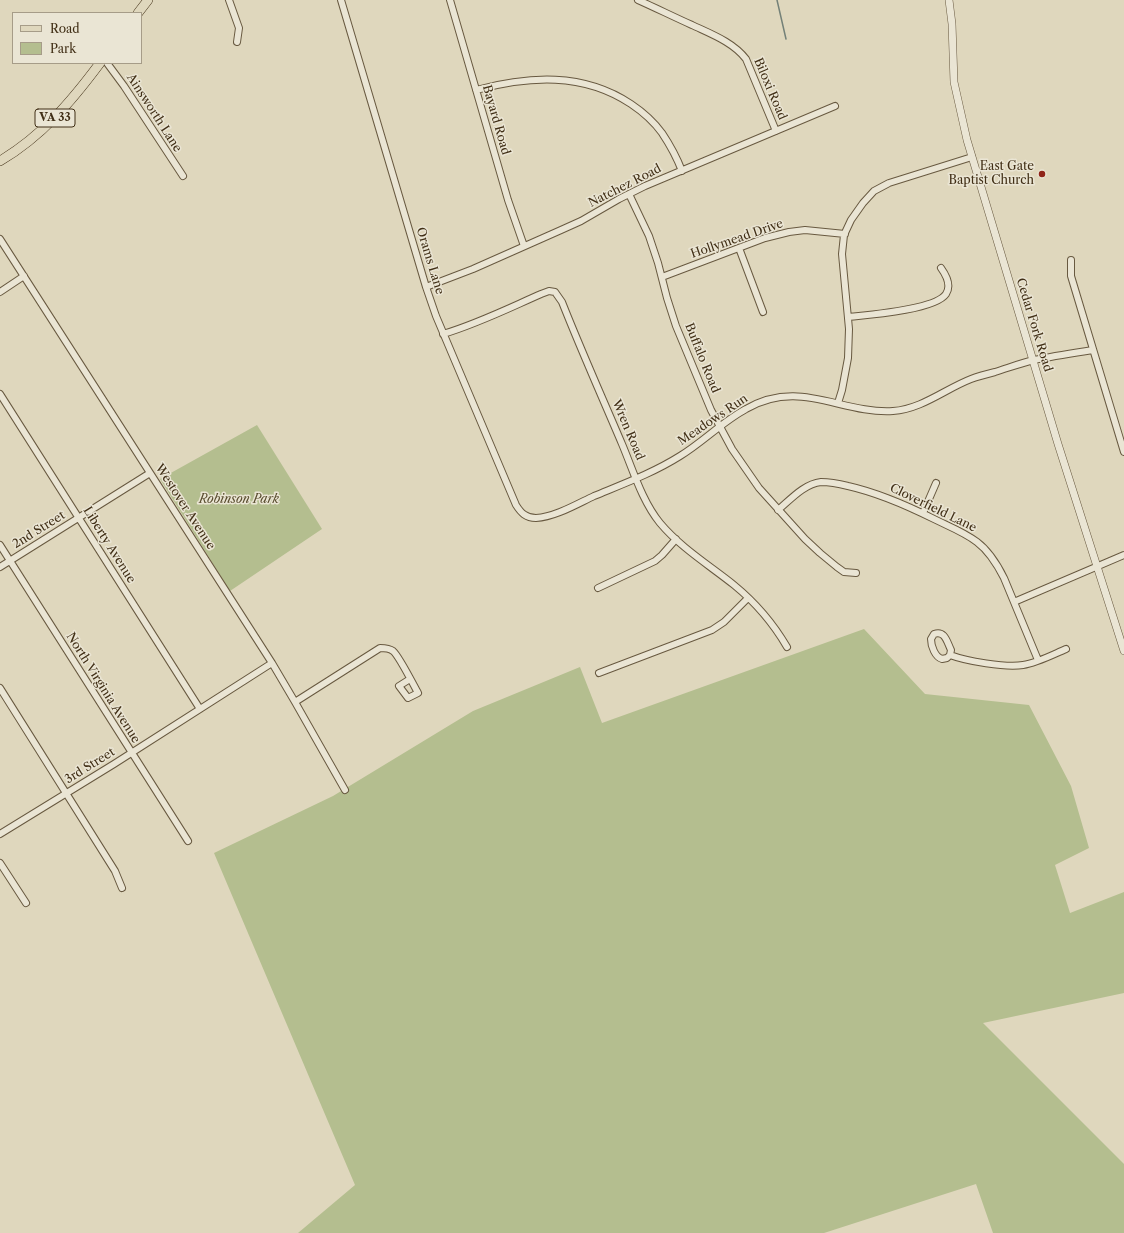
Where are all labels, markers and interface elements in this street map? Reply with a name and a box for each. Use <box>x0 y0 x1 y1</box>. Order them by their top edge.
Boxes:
legend <box>12 12 142 64</box>
text: Road <box>50 21 80 36</box>
text: Park <box>50 41 76 56</box>
street label: Biloxi Road <box>750 56 790 122</box>
street label: Ainsworth Lane <box>123 71 185 155</box>
street label: Bayard Road <box>479 83 513 157</box>
road number: VA 33 <box>35 109 75 127</box>
place label: East Gate Baptist Church <box>949 160 1034 188</box>
street label: Natchez Road <box>586 161 664 211</box>
marker: East Gate Baptist Church <box>1037 169 1047 179</box>
street label: Hollymead Drive <box>689 216 785 262</box>
street label: Orams Lane <box>413 226 447 296</box>
street label: Cedar Fork Road <box>1013 276 1055 374</box>
street label: Buffalo Road <box>681 321 723 395</box>
street label: Meadows Run <box>675 391 751 449</box>
street label: Wren Road <box>609 398 647 462</box>
street label: Westover Avenue <box>152 462 218 552</box>
street label: Cloverfield Lane <box>887 481 979 535</box>
park label: Robinson Park <box>199 493 279 507</box>
street label: Liberty Avenue <box>80 504 138 586</box>
street label: 2nd Street <box>10 508 68 552</box>
street label: North Virginia Avenue <box>63 630 143 746</box>
street label: 3rd Street <box>62 745 118 787</box>

